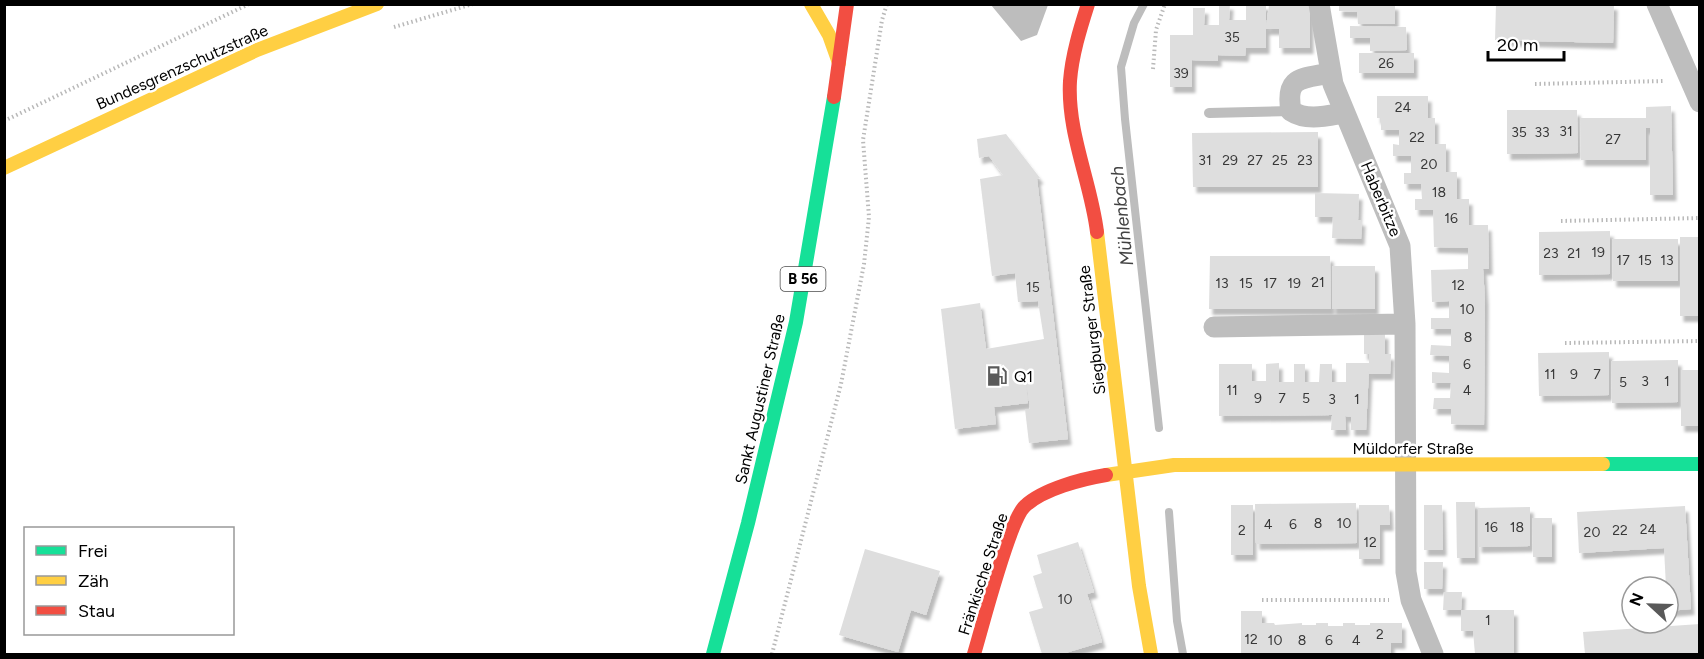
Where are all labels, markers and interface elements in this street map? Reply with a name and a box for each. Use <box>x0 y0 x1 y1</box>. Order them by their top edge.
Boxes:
street label: Bundesgrenzschutzstraße <box>93 20 271 114</box>
scale bar <box>1488 24 1564 62</box>
house number: 35 <box>1224 29 1240 46</box>
text: 20 m <box>1497 34 1538 56</box>
house number: 26 <box>1378 55 1394 72</box>
house number: 39 <box>1173 65 1189 82</box>
house number: 24 <box>1395 99 1412 116</box>
house number: 31 <box>1559 123 1573 140</box>
house number: 35 <box>1511 124 1527 141</box>
house number: 33 <box>1534 124 1550 141</box>
house number: 22 <box>1409 129 1425 146</box>
house number: 27 <box>1605 131 1621 148</box>
house number: 31 <box>1198 152 1212 169</box>
house number: 29 <box>1222 152 1238 169</box>
house number: 27 <box>1247 152 1263 169</box>
house number: 25 <box>1272 152 1288 169</box>
house number: 23 <box>1297 152 1313 169</box>
house number: 20 <box>1421 156 1437 173</box>
street label: Haberbitze <box>1357 159 1405 240</box>
water label: Mühlenbach <box>1106 165 1138 267</box>
house number: 18 <box>1432 184 1446 201</box>
house number: 16 <box>1444 210 1458 227</box>
house number: 19 <box>1591 244 1605 261</box>
house number: 23 <box>1543 245 1559 262</box>
house number: 21 <box>1567 245 1581 262</box>
house number: 17 <box>1616 252 1630 269</box>
house number: 15 <box>1638 252 1652 269</box>
house number: 13 <box>1660 252 1674 269</box>
street label: Siegburger Straße <box>1075 264 1109 396</box>
road number: B 56 <box>780 267 826 291</box>
house number: 21 <box>1311 274 1325 291</box>
house number: 13 <box>1215 275 1229 292</box>
house number: 15 <box>1239 275 1253 292</box>
house number: 17 <box>1263 275 1277 292</box>
house number: 19 <box>1287 275 1301 292</box>
house number: 12 <box>1451 277 1465 294</box>
house number: 15 <box>1026 279 1040 296</box>
house number: 10 <box>1460 301 1474 318</box>
street label: Sankt Augustiner Straße <box>731 312 789 486</box>
house number: 8 <box>1464 329 1472 346</box>
house number: 6 <box>1463 356 1471 373</box>
fuel station icon: Q1 <box>985 364 1009 388</box>
house number: 11 <box>1544 366 1556 383</box>
house number: 9 <box>1570 366 1578 383</box>
house number: 7 <box>1593 366 1601 383</box>
place label: Q1 <box>1014 367 1033 386</box>
house number: 3 <box>1641 373 1649 390</box>
house number: 1 <box>1664 373 1670 390</box>
house number: 5 <box>1619 374 1627 391</box>
house number: 11 <box>1226 382 1238 399</box>
house number: 4 <box>1463 382 1472 399</box>
house number: 9 <box>1254 390 1262 407</box>
house number: 7 <box>1278 390 1286 407</box>
house number: 5 <box>1302 390 1310 407</box>
house number: 3 <box>1328 391 1336 408</box>
house number: 1 <box>1354 391 1360 408</box>
street label: Müldorfer Straße <box>1352 439 1474 458</box>
street label: Fränkische Straße <box>954 510 1012 638</box>
house number: 8 <box>1314 515 1322 532</box>
house number: 10 <box>1337 515 1351 532</box>
house number: 4 <box>1264 516 1273 533</box>
house number: 6 <box>1289 516 1297 533</box>
house number: 16 <box>1484 519 1498 536</box>
house number: 18 <box>1510 519 1524 536</box>
house number: 24 <box>1640 521 1657 538</box>
house number: 2 <box>1238 522 1246 539</box>
house number: 22 <box>1612 522 1628 539</box>
house number: 20 <box>1584 524 1600 541</box>
legend <box>24 527 234 635</box>
house number: 12 <box>1363 534 1377 551</box>
text: Frei <box>78 540 108 562</box>
text: Zäh <box>78 570 109 592</box>
north arrow <box>1620 575 1680 635</box>
text: N <box>1625 590 1648 609</box>
house number: 10 <box>1058 591 1072 608</box>
text: Stau <box>78 600 115 622</box>
house number: 1 <box>1485 612 1491 629</box>
house number: 2 <box>1376 626 1384 643</box>
house number: 12 <box>1244 631 1258 648</box>
house number: 10 <box>1268 632 1282 649</box>
house number: 8 <box>1298 632 1306 649</box>
house number: 6 <box>1325 632 1333 649</box>
house number: 4 <box>1352 632 1361 649</box>

